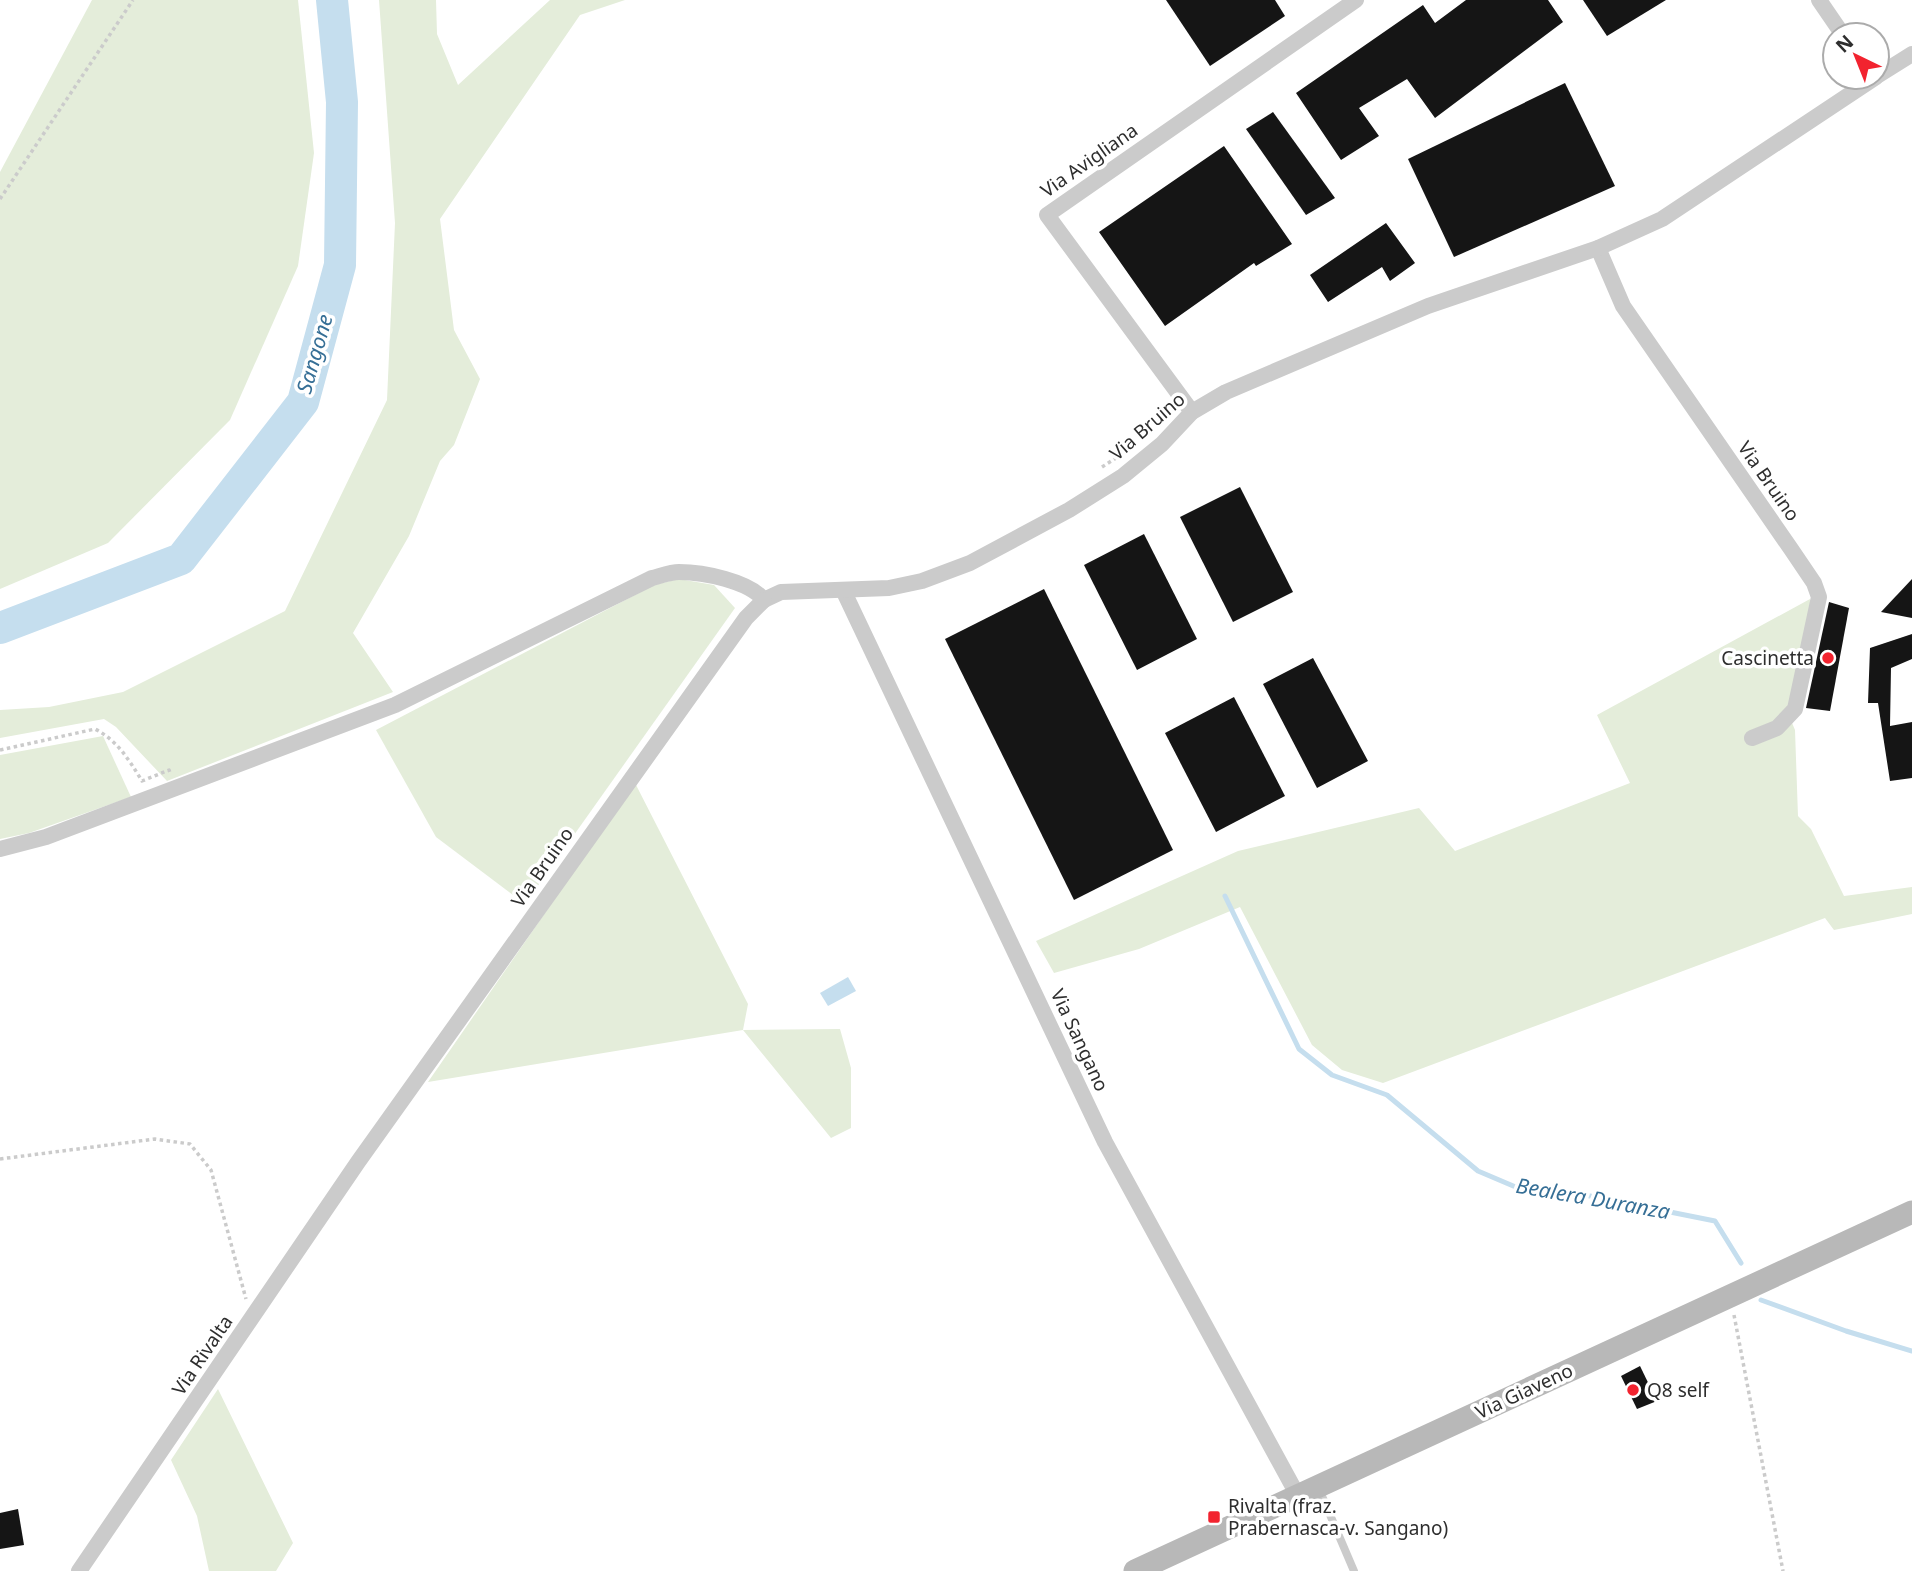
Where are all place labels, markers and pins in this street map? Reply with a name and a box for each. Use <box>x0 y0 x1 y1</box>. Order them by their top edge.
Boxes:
place label: Cascinetta <box>1721 645 1814 671</box>
marker: Cascinetta <box>1820 650 1836 666</box>
place label: Q8 self <box>1647 1377 1710 1403</box>
marker: Q8 self <box>1625 1382 1641 1398</box>
place label: Rivalta (fraz. Prabernasca-v. Sangano) <box>1228 1493 1448 1541</box>
marker: Rivalta (fraz. Prabernasca-v. Sangano) <box>1206 1509 1222 1525</box>

